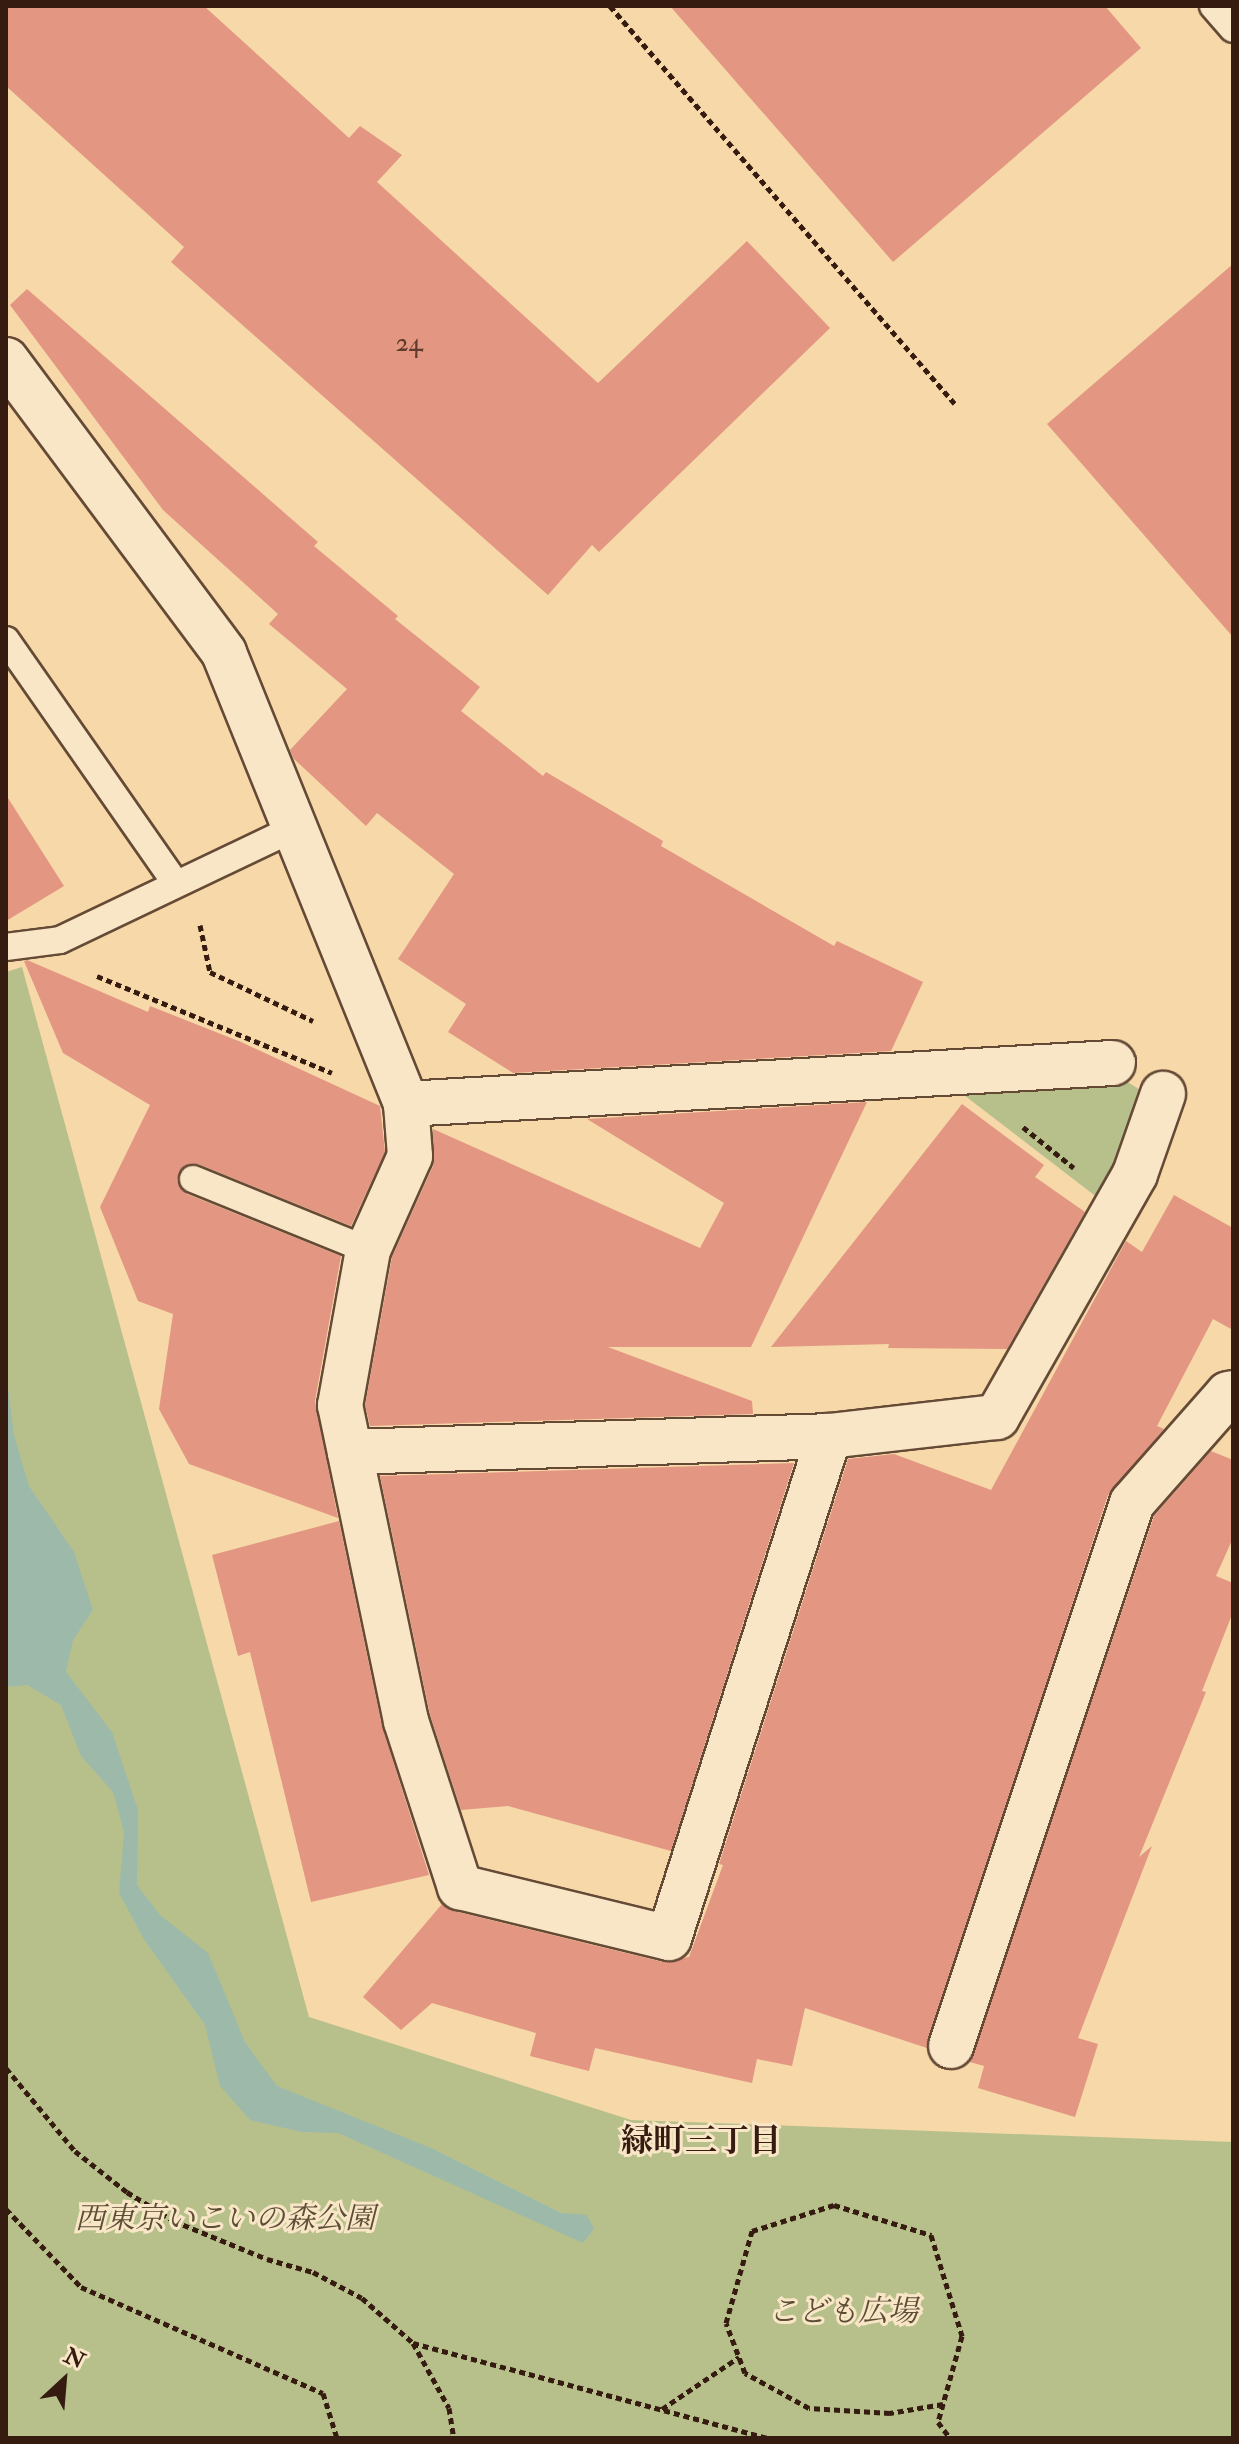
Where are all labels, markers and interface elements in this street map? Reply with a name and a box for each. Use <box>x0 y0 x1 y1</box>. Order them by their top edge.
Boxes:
house number: 24 <box>395 328 423 360</box>
district label: 緑町三丁目 <box>621 2122 781 2160</box>
park label: 西東京いこいの森公園 <box>75 2201 375 2237</box>
park label: こども広場 <box>768 2294 918 2330</box>
north arrow <box>24 2340 104 2420</box>
text: N <box>60 2342 90 2375</box>

